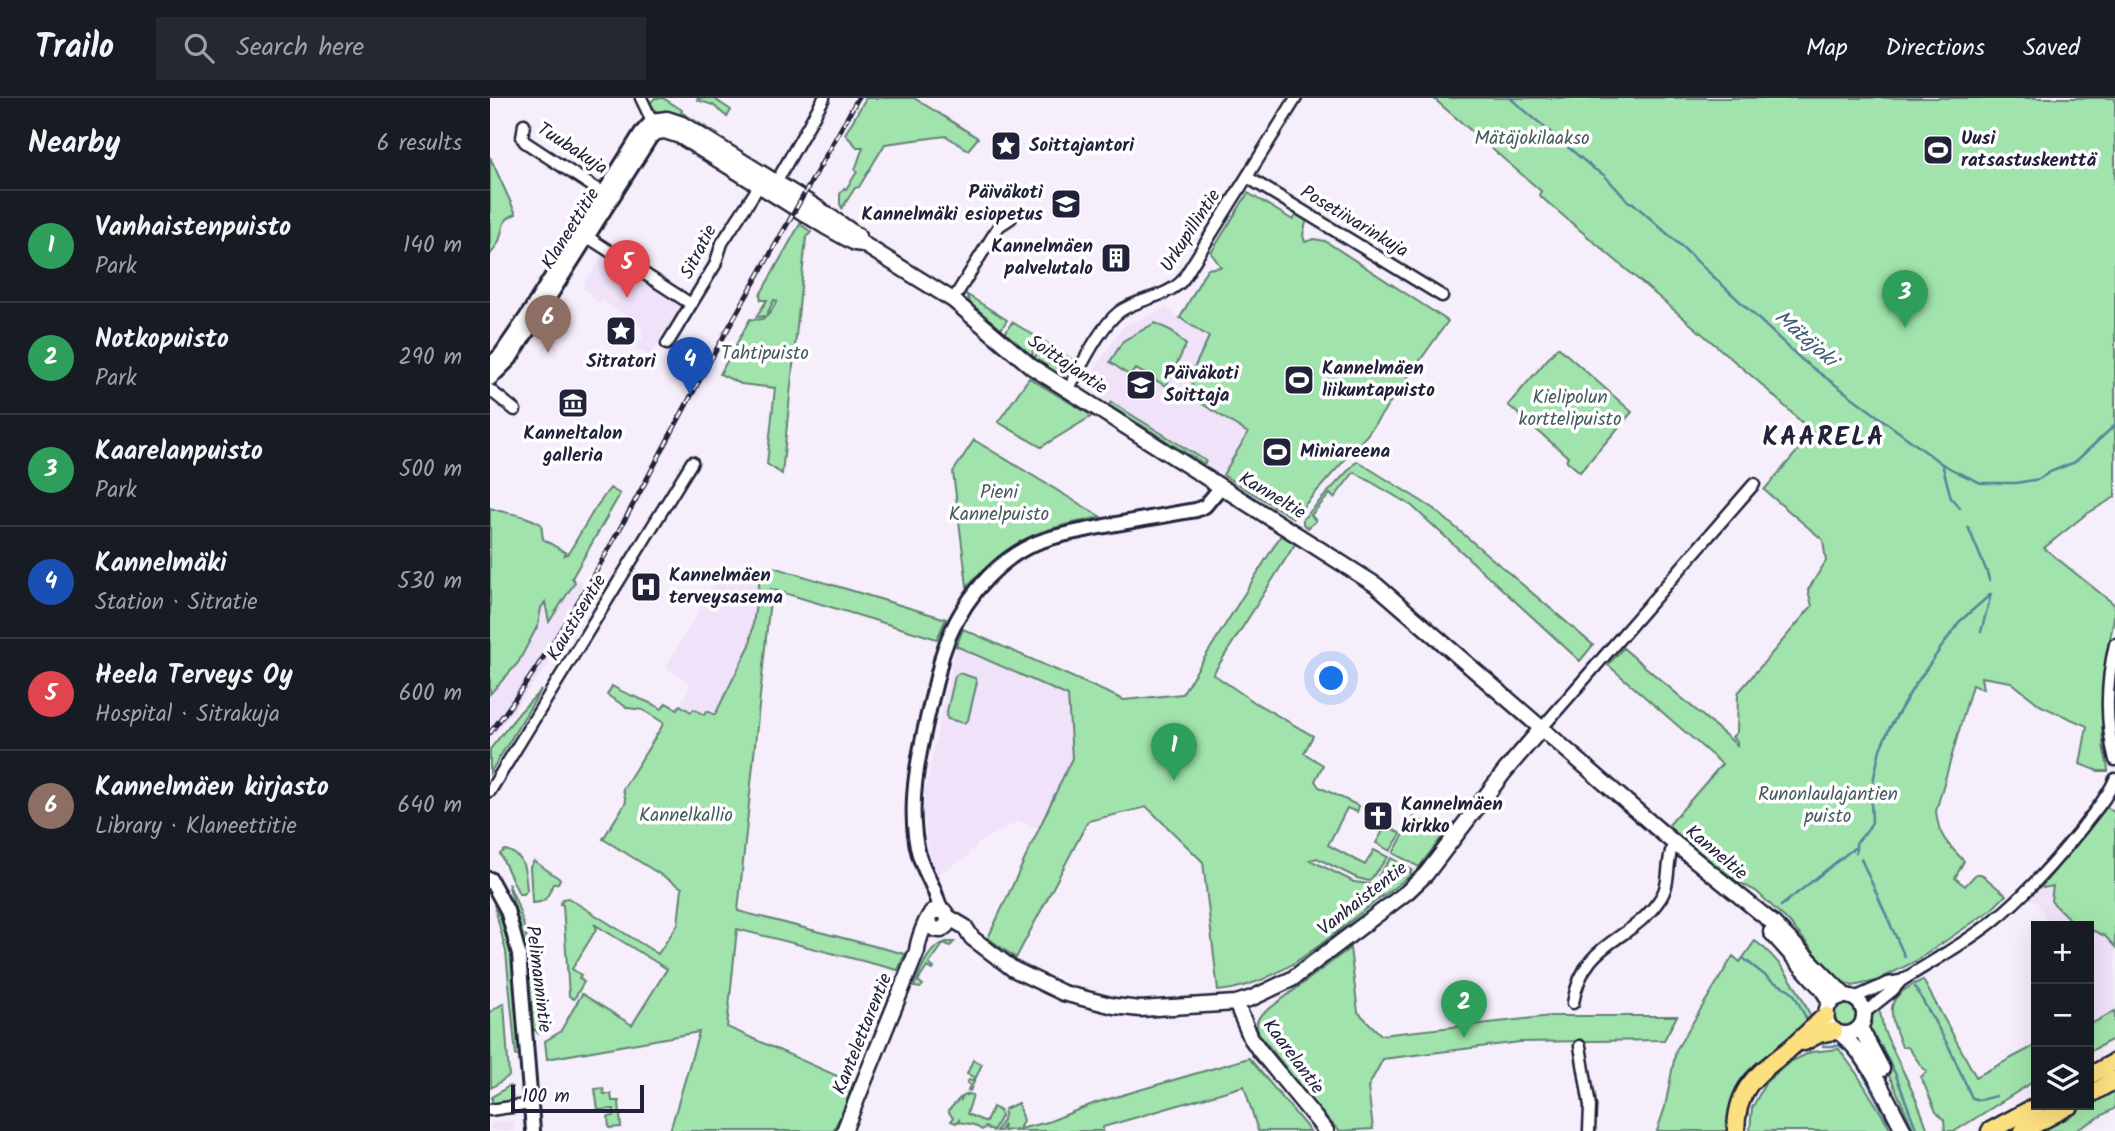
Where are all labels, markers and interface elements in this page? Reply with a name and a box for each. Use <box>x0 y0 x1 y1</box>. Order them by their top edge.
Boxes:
search box <box>156 17 646 80</box>
text: Trailo <box>35 22 114 75</box>
text: Search here <box>236 27 364 69</box>
icon: search <box>180 29 218 67</box>
text: Map <box>1806 29 1848 68</box>
text: Directions <box>1886 29 1985 68</box>
text: Saved <box>2023 29 2080 68</box>
street label: Tuubakuja <box>531 115 613 183</box>
text: Nearby <box>28 120 120 168</box>
park label: Mätäjokilaakso <box>1474 124 1590 154</box>
place label: Uusi ratsastuskenttä <box>1961 124 2098 176</box>
text: 6 results <box>377 126 462 162</box>
place icon: Soittajantori <box>989 129 1023 163</box>
place label: Soittajantori <box>1029 131 1135 161</box>
sports icon: Uusi ratsastuskenttä <box>1921 133 1955 167</box>
place label: Päiväkoti Kannelmäki esiopetus <box>862 178 1044 230</box>
street label: Posetiivarinkuja <box>1294 178 1414 266</box>
street label: Klaneettitie <box>534 182 608 276</box>
street label: Urkupillintie <box>1153 183 1229 278</box>
school or university icon: Päiväkoti Kannelmäki esiopetus <box>1049 187 1083 221</box>
text: Vanhaistenpuisto <box>95 207 291 249</box>
street label: Sitratie <box>673 219 726 284</box>
text: 1 <box>48 228 54 264</box>
text: 140 m <box>403 228 462 264</box>
place label: Kannelmäen palvelutalo <box>991 232 1093 284</box>
pin: 5 <box>604 240 650 298</box>
building icon: Kannelmäen palvelutalo <box>1099 241 1133 275</box>
text: Park <box>95 249 137 285</box>
pin: 3 <box>1882 270 1928 328</box>
pin: 6 <box>525 295 571 353</box>
water label: Mätäjoki <box>1766 302 1847 378</box>
place icon: Sitratori <box>604 314 638 348</box>
text: Notkopuisto <box>95 319 229 361</box>
street label: Soittajantie <box>1021 327 1114 403</box>
pin: 4 <box>667 337 713 395</box>
park label: Tahtipuisto <box>721 339 809 369</box>
text: 2 <box>44 340 58 376</box>
text: 290 m <box>398 340 462 376</box>
place label: Sitratori <box>586 347 657 377</box>
place label: Kannelmäen liikuntapuisto <box>1322 354 1435 406</box>
place label: Päiväkoti Soittaja <box>1164 359 1240 411</box>
text: Park <box>95 361 137 397</box>
sports icon: Kannelmäen liikuntapuisto <box>1282 363 1316 397</box>
school or university icon: Päiväkoti Soittaja <box>1124 368 1158 402</box>
park label: Kielipolun korttelipuisto <box>1518 383 1622 435</box>
museum icon: Kanneltalon galleria <box>556 386 590 420</box>
district label: KAARELA <box>1763 417 1885 459</box>
place label: Kanneltalon galleria <box>523 419 623 471</box>
text: Kaarelanpuisto <box>95 431 263 473</box>
sports icon: Miniareena <box>1260 435 1294 469</box>
place label: Miniareena <box>1300 437 1390 467</box>
text: 3 <box>45 452 57 488</box>
text: 500 m <box>399 452 462 488</box>
street label: Kanneltie <box>1233 464 1312 528</box>
text: Park <box>95 473 137 509</box>
park label: Pieni Kannelpuisto <box>949 478 1049 530</box>
text: Kannelmäki <box>95 543 227 585</box>
place label: Kannelmäen terveysasema <box>669 561 783 613</box>
text: 4 <box>45 564 57 600</box>
text: 530 m <box>397 564 462 600</box>
street label: Kaustisentie <box>539 569 615 667</box>
hospital icon: Kannelmäen terveysasema <box>629 570 663 604</box>
text: Station · Sitratie <box>95 585 258 621</box>
text: Heela Terveys Oy <box>95 655 293 697</box>
your location <box>1314 661 1348 695</box>
text: 5 <box>45 676 57 712</box>
text: 600 m <box>399 676 462 712</box>
text: Hospital · Sitrakuja <box>95 697 280 733</box>
pin: 1 <box>1151 723 1197 781</box>
text: Kannelmäen kirjasto <box>95 767 329 809</box>
park label: Runonlaulajantien puisto <box>1758 780 1898 832</box>
text: 6 <box>45 788 57 824</box>
text: 640 m <box>398 788 462 824</box>
place label: Kannelmäen kirkko <box>1401 790 1503 842</box>
church icon: Kannelmäen kirkko <box>1361 799 1395 833</box>
park label: Kannelkallio <box>639 801 733 831</box>
text: Library · Klaneettitie <box>95 809 297 845</box>
street label: Kanneltie <box>1678 818 1754 889</box>
street label: Vanhaistentie <box>1311 854 1415 944</box>
map controls <box>2031 921 2094 1110</box>
button: + <box>2031 921 2094 984</box>
street label: Pelimannintie <box>517 924 559 1035</box>
street label: Kantelettarentie <box>825 968 901 1099</box>
pin: 2 <box>1441 980 1487 1038</box>
button: − <box>2031 984 2094 1047</box>
street label: Kaarelantie <box>1255 1013 1332 1102</box>
button: layers <box>2031 1047 2094 1110</box>
scale bar <box>511 1082 644 1114</box>
text: 100 m <box>522 1082 570 1112</box>

